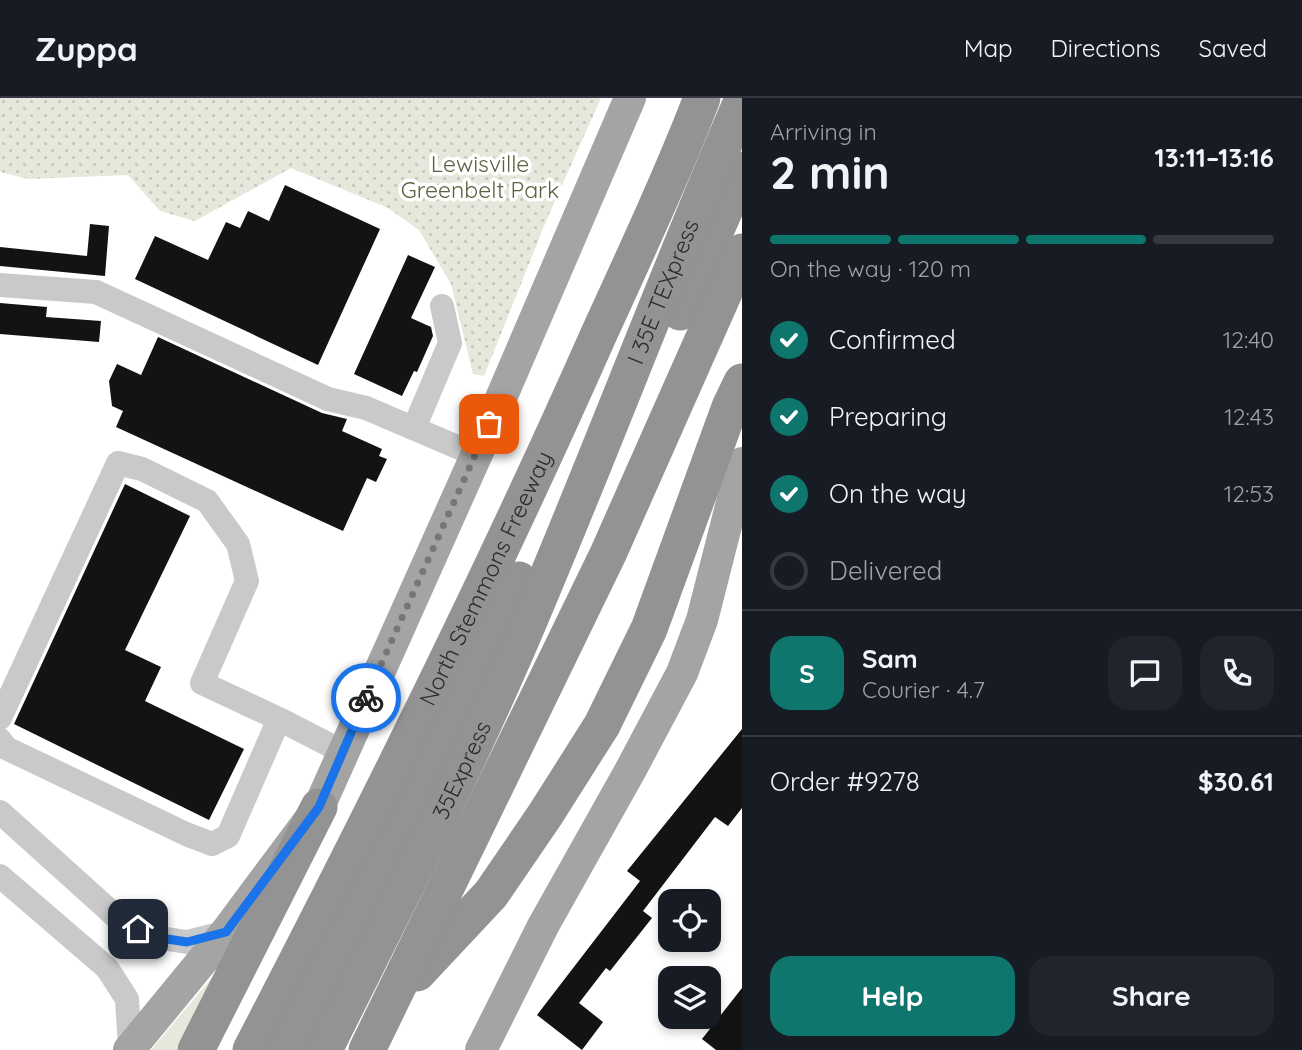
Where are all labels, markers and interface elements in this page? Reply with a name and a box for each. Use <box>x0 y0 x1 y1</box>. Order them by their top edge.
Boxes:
text: Zuppa <box>35 28 138 69</box>
text: Map <box>964 33 1013 63</box>
text: Directions <box>1051 33 1161 63</box>
text: Saved <box>1199 33 1267 63</box>
text: Arriving in <box>770 117 877 146</box>
text: 13:11–13:16 <box>1155 141 1274 174</box>
text: 2 min <box>770 143 890 201</box>
park label: Lewisville Greenbelt Park <box>401 149 559 204</box>
street label: I 35E TEXpress <box>620 215 705 368</box>
text: On the way · 120 m <box>770 254 971 283</box>
icon: check <box>770 321 808 359</box>
text: Confirmed <box>829 323 956 356</box>
text: 12:40 <box>1223 325 1274 354</box>
pin <box>459 394 519 454</box>
icon: check <box>770 398 808 436</box>
text: Preparing <box>829 400 947 433</box>
text: 12:43 <box>1224 402 1274 431</box>
icon: bag <box>470 405 508 443</box>
street label: North Stemmons Freeway <box>413 446 558 710</box>
icon: check <box>770 475 808 513</box>
text: On the way <box>829 477 967 510</box>
text: 12:53 <box>1224 479 1274 508</box>
text: Delivered <box>829 554 942 587</box>
button: chat <box>1108 636 1182 710</box>
button: phone <box>1200 636 1274 710</box>
text: Sam <box>862 642 918 675</box>
text: S <box>799 657 815 690</box>
courier <box>331 663 401 733</box>
text: Courier · 4.7 <box>862 675 985 704</box>
icon: bike <box>347 679 385 717</box>
street label: 35Express <box>426 716 497 824</box>
text: Order #9278 <box>770 765 920 798</box>
text: $30.61 <box>1198 765 1274 798</box>
map controls <box>658 889 721 1029</box>
button: locate <box>658 889 721 952</box>
pin <box>108 899 168 959</box>
icon: home <box>119 910 157 948</box>
button: Help <box>770 956 1015 1036</box>
button: Share <box>1029 956 1274 1036</box>
button: layers <box>658 966 721 1029</box>

